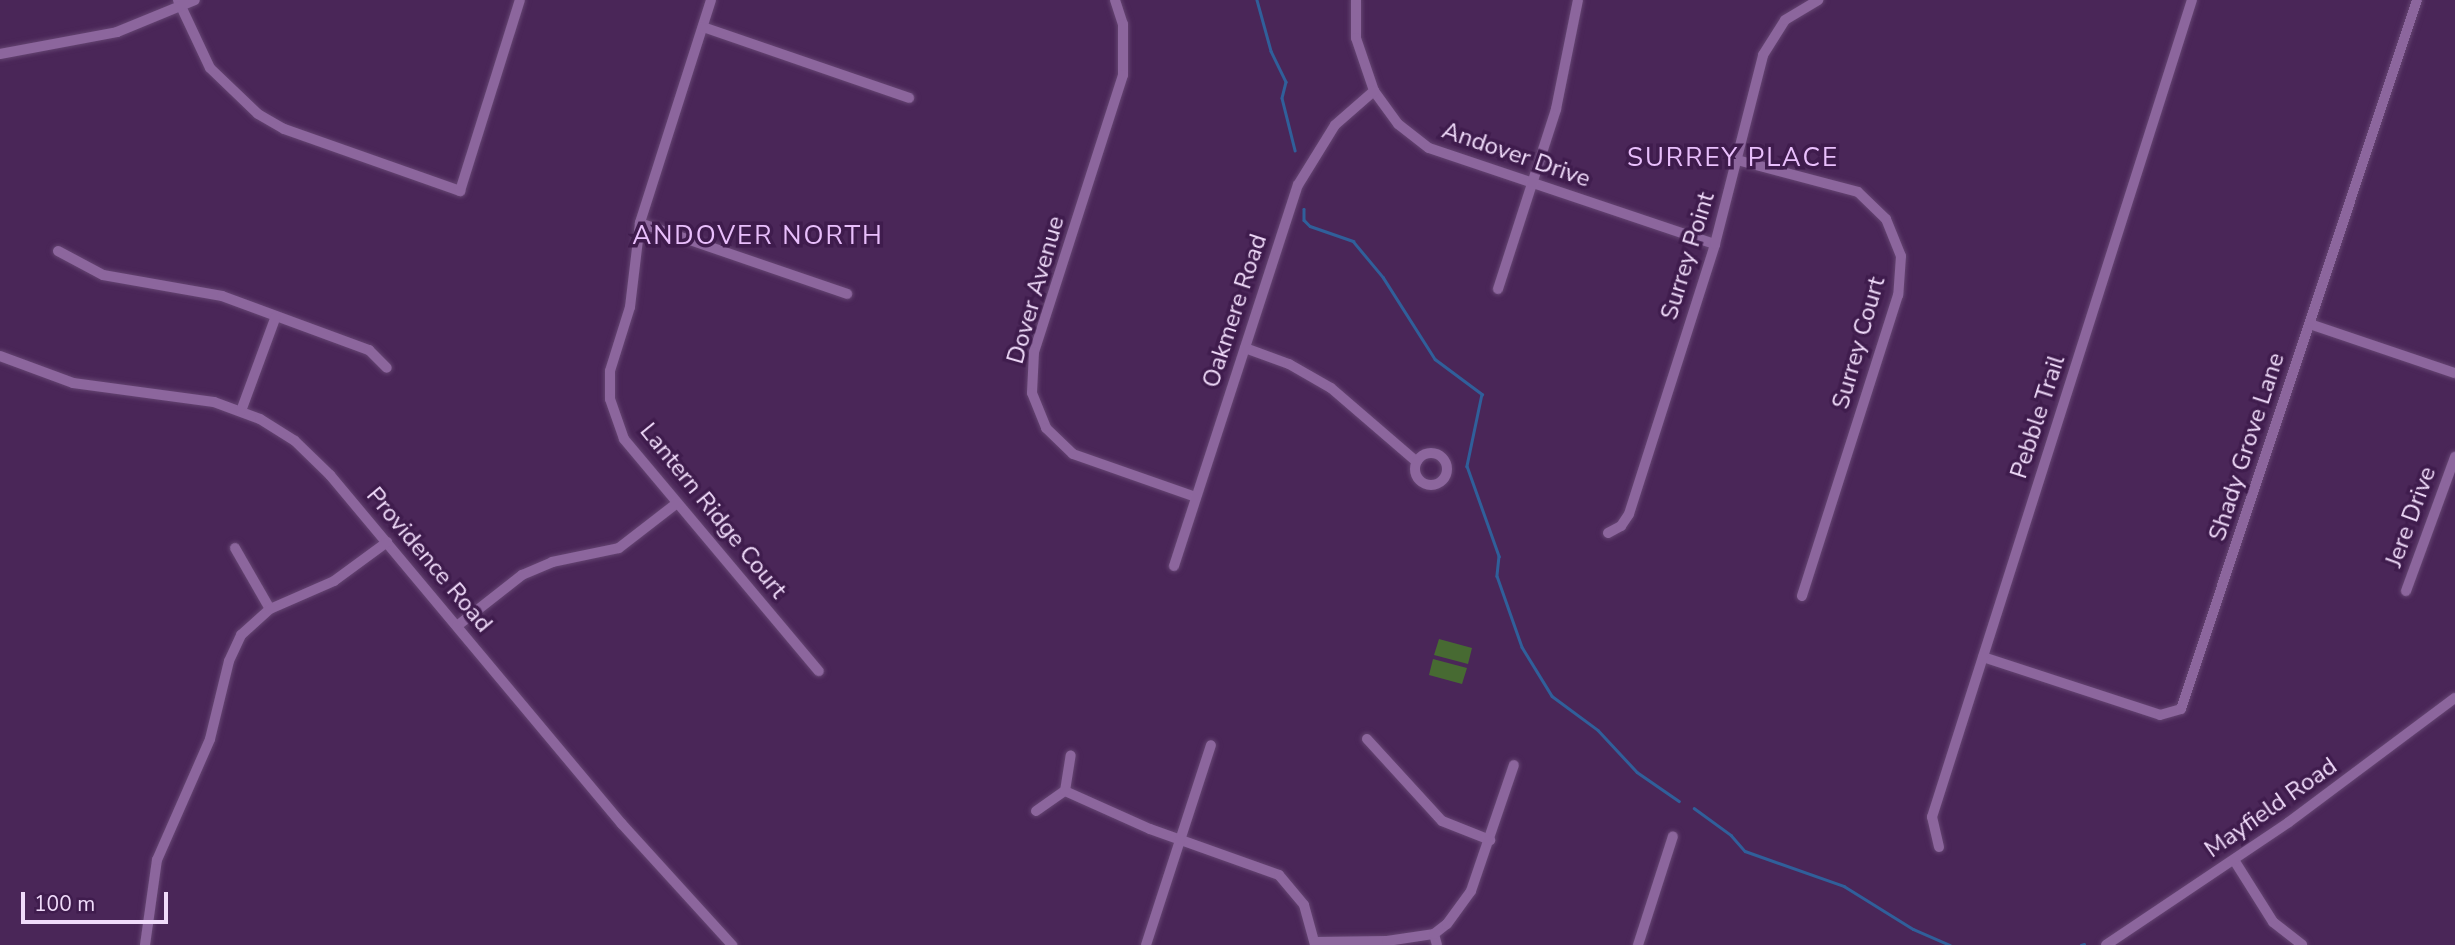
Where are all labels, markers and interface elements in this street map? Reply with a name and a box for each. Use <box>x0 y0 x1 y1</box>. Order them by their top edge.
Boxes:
street label: Andover Drive <box>1438 116 1594 194</box>
district label: SURREY PLACE <box>1628 142 1838 174</box>
street label: Surrey Point <box>1655 189 1721 323</box>
street label: Dover Avenue <box>1001 213 1071 367</box>
district label: ANDOVER NORTH <box>634 220 882 252</box>
street label: Oakmere Road <box>1197 231 1273 391</box>
street label: Surrey Court <box>1826 274 1892 412</box>
street label: Shady Grove Lane <box>2203 349 2291 545</box>
street label: Pebble Trail <box>2005 352 2071 482</box>
street label: Lantern Ridge Court <box>633 418 793 604</box>
street label: Jere Drive <box>2380 463 2442 571</box>
street label: Providence Road <box>360 482 498 638</box>
street label: Mayfield Road <box>2199 752 2343 864</box>
scale bar <box>24 878 172 922</box>
text: 100 m <box>34 890 95 918</box>

